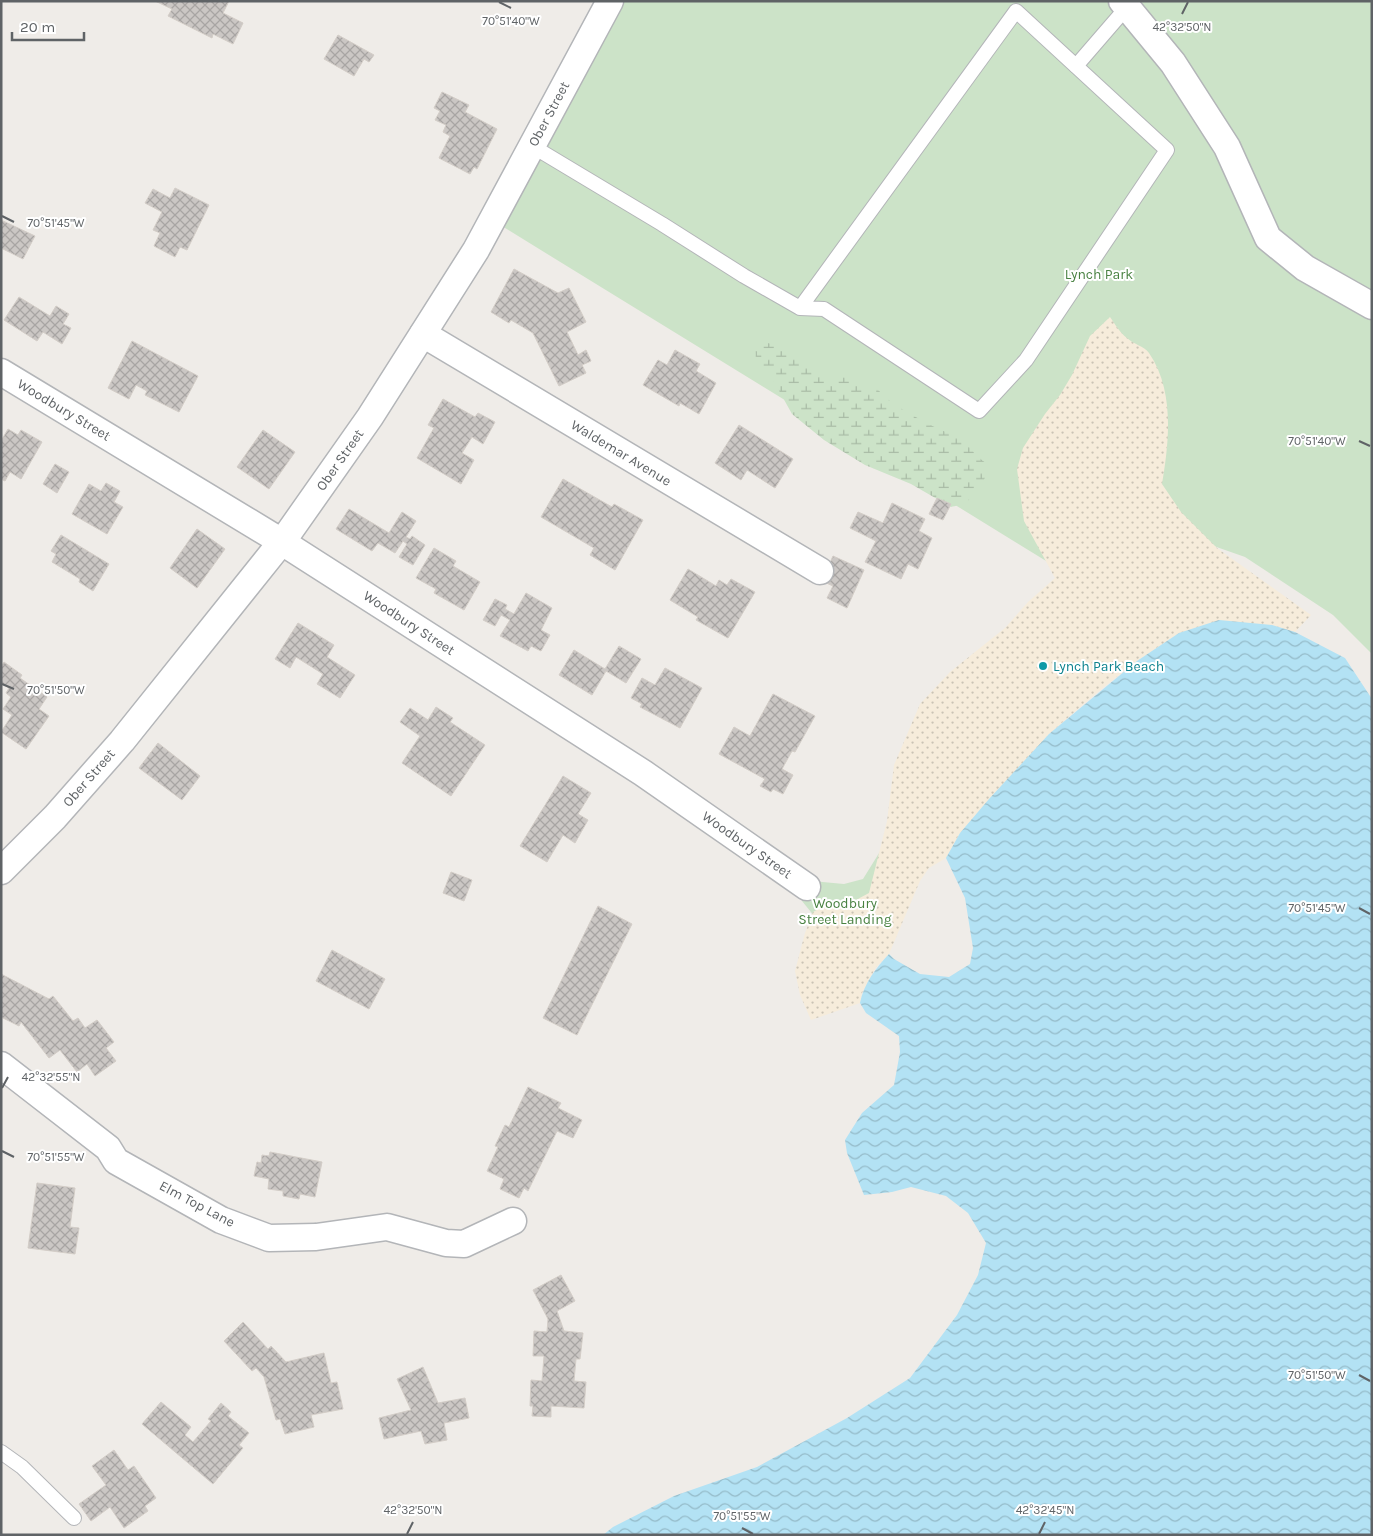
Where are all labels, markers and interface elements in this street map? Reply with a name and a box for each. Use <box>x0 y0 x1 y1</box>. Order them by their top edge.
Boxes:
scale bar <box>12 10 85 42</box>
text: 70°51'40"W <box>482 14 540 28</box>
text: 20 m <box>20 18 55 36</box>
text: 42°32'50"N <box>1152 20 1212 34</box>
street label: Ober Street <box>525 79 573 149</box>
text: 70°51'45"W <box>27 216 85 230</box>
park label: Lynch Park <box>1065 266 1133 283</box>
street label: Woodbury Street <box>14 375 114 445</box>
street label: Waldemar Avenue <box>568 416 674 490</box>
street label: Ober Street <box>313 426 367 494</box>
text: 70°51'40"W <box>1288 434 1346 448</box>
street label: Woodbury Street <box>360 587 458 659</box>
place label: Lynch Park Beach <box>1053 658 1164 675</box>
marker: Lynch Park Beach <box>1037 660 1049 672</box>
text: 70°51'50"W <box>27 683 85 697</box>
street label: Ober Street <box>59 746 119 810</box>
street label: Woodbury Street <box>699 808 795 882</box>
park label: Woodbury Street Landing <box>798 895 892 928</box>
text: 70°51'45"W <box>1288 901 1346 915</box>
text: 42°32'55"N <box>22 1070 80 1084</box>
text: 70°51'55"W <box>27 1150 85 1164</box>
street label: Elm Top Lane <box>156 1177 238 1231</box>
text: 70°51'50"W <box>1288 1368 1346 1382</box>
text: 42°32'50"N <box>383 1503 443 1517</box>
text: 42°32'45"N <box>1016 1503 1074 1517</box>
text: 70°51'55"W <box>713 1509 771 1523</box>

